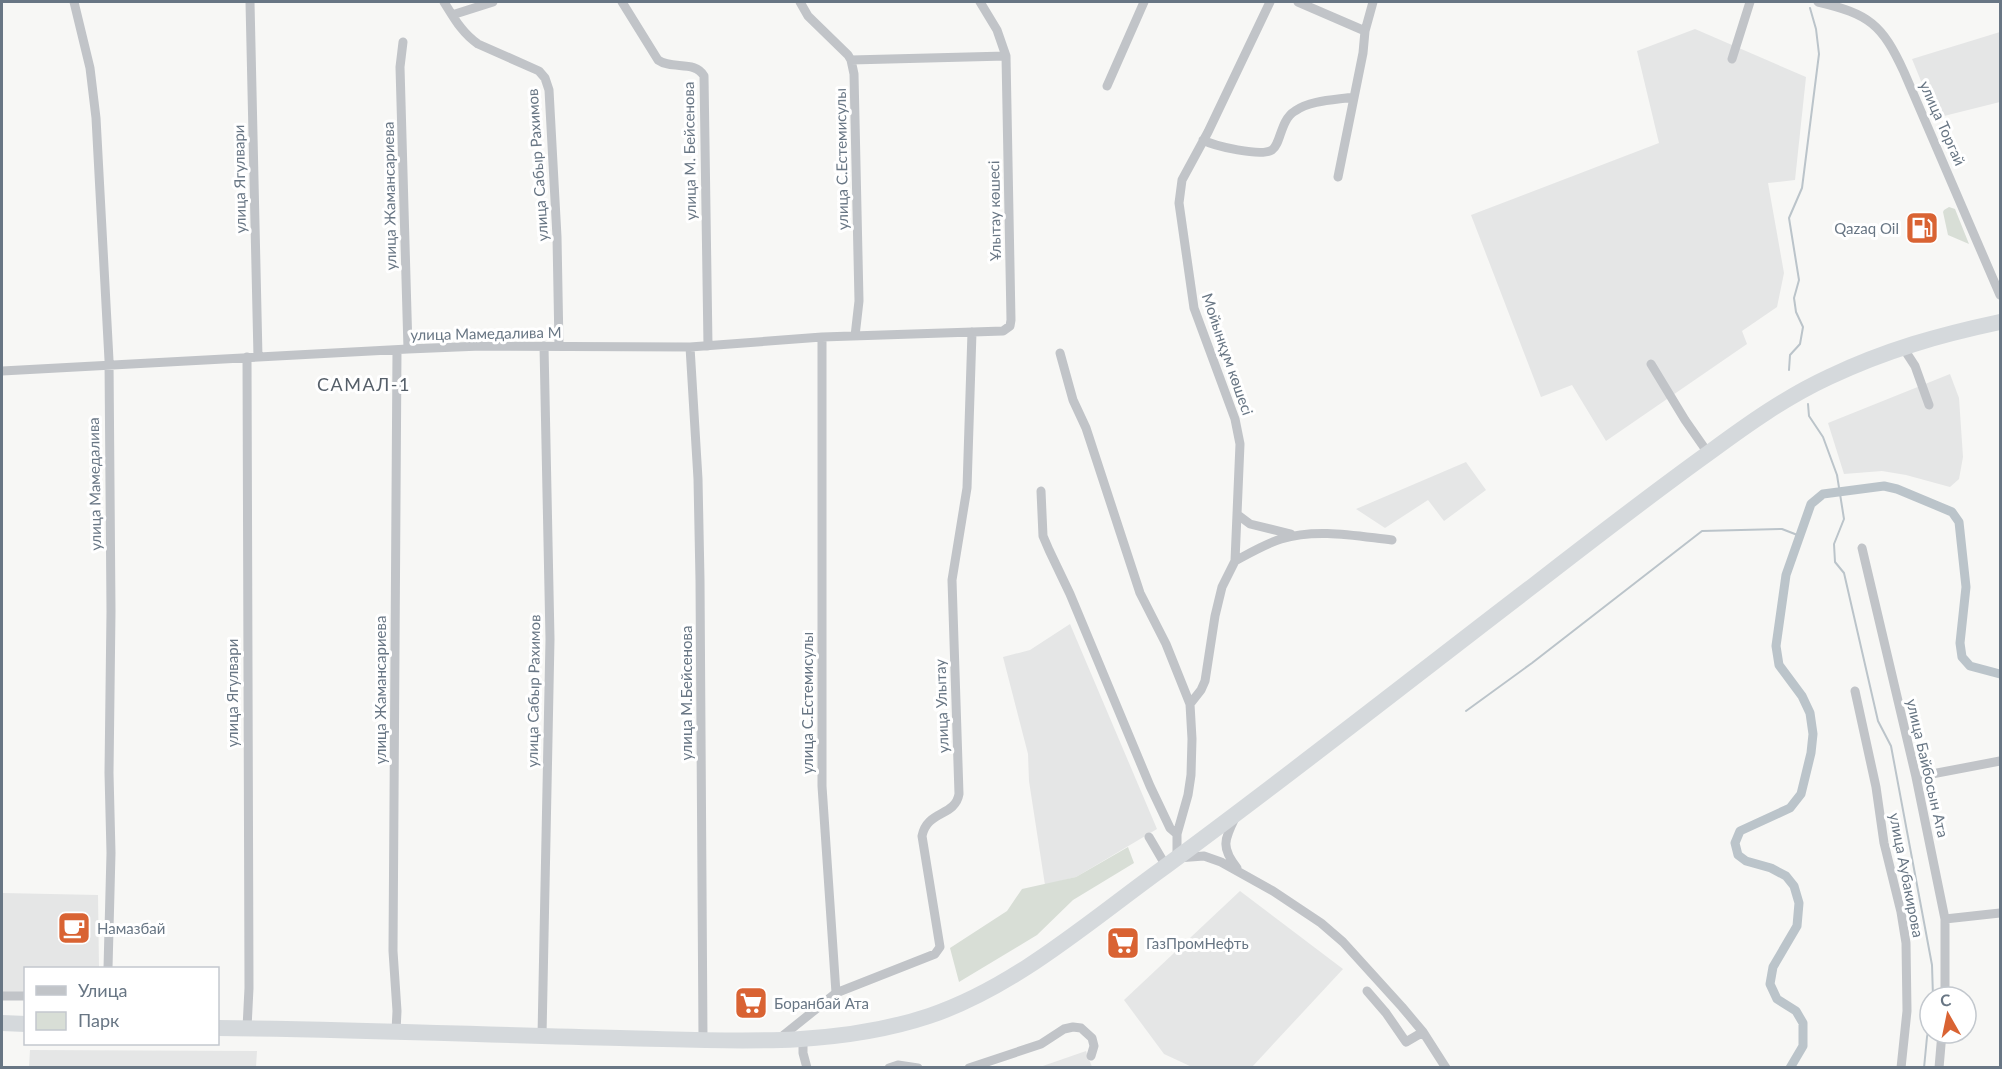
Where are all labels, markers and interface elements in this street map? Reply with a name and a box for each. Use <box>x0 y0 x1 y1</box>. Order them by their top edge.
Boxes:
street label: улица Торгай <box>1916 78 1970 168</box>
street label: улица М. Бейсенова <box>679 81 699 221</box>
street label: улица Сабыр Рахимов <box>523 88 551 242</box>
street label: улица С.Естемисулы <box>831 88 851 230</box>
street label: улица Жамансариева <box>379 122 399 270</box>
street label: улица Ягулвари <box>229 125 249 233</box>
street label: Ұлытау көшесі <box>984 160 1004 262</box>
fuel station icon: Qazaq Oil <box>1904 210 1940 246</box>
place label: Qazaq Oil <box>1834 219 1899 237</box>
street label: Мойынқұм көшесі <box>1199 291 1257 417</box>
street label: улица Мамедалива М <box>410 323 562 343</box>
district label: САМАЛ-1 <box>317 373 411 395</box>
street label: улица Мамедалива <box>84 417 104 551</box>
street label: улица Сабыр Рахимов <box>523 614 543 768</box>
street label: улица Жамансариева <box>371 616 389 764</box>
street label: улица М.Бейсенова <box>677 626 695 760</box>
street label: улица С.Естемисулы <box>798 632 816 774</box>
street label: улица Ягулвари <box>223 639 241 747</box>
street label: улица Улытау <box>930 658 952 753</box>
street label: улица Байбосын Ата <box>1903 697 1953 839</box>
street label: улица Аубакирова <box>1886 811 1928 939</box>
cafe icon: Намазбай <box>56 910 92 946</box>
place label: Намазбай <box>97 919 165 937</box>
supermarket icon: ГазПромНефть <box>1105 925 1141 961</box>
place label: ГазПромНефть <box>1146 934 1249 952</box>
legend <box>24 967 219 1045</box>
text: Улица <box>78 979 128 1001</box>
supermarket icon: Боранбай Ата <box>733 985 769 1021</box>
north arrow <box>1918 985 1978 1045</box>
text: С <box>1939 989 1953 1010</box>
place label: Боранбай Ата <box>774 994 869 1012</box>
text: Парк <box>78 1009 120 1031</box>

